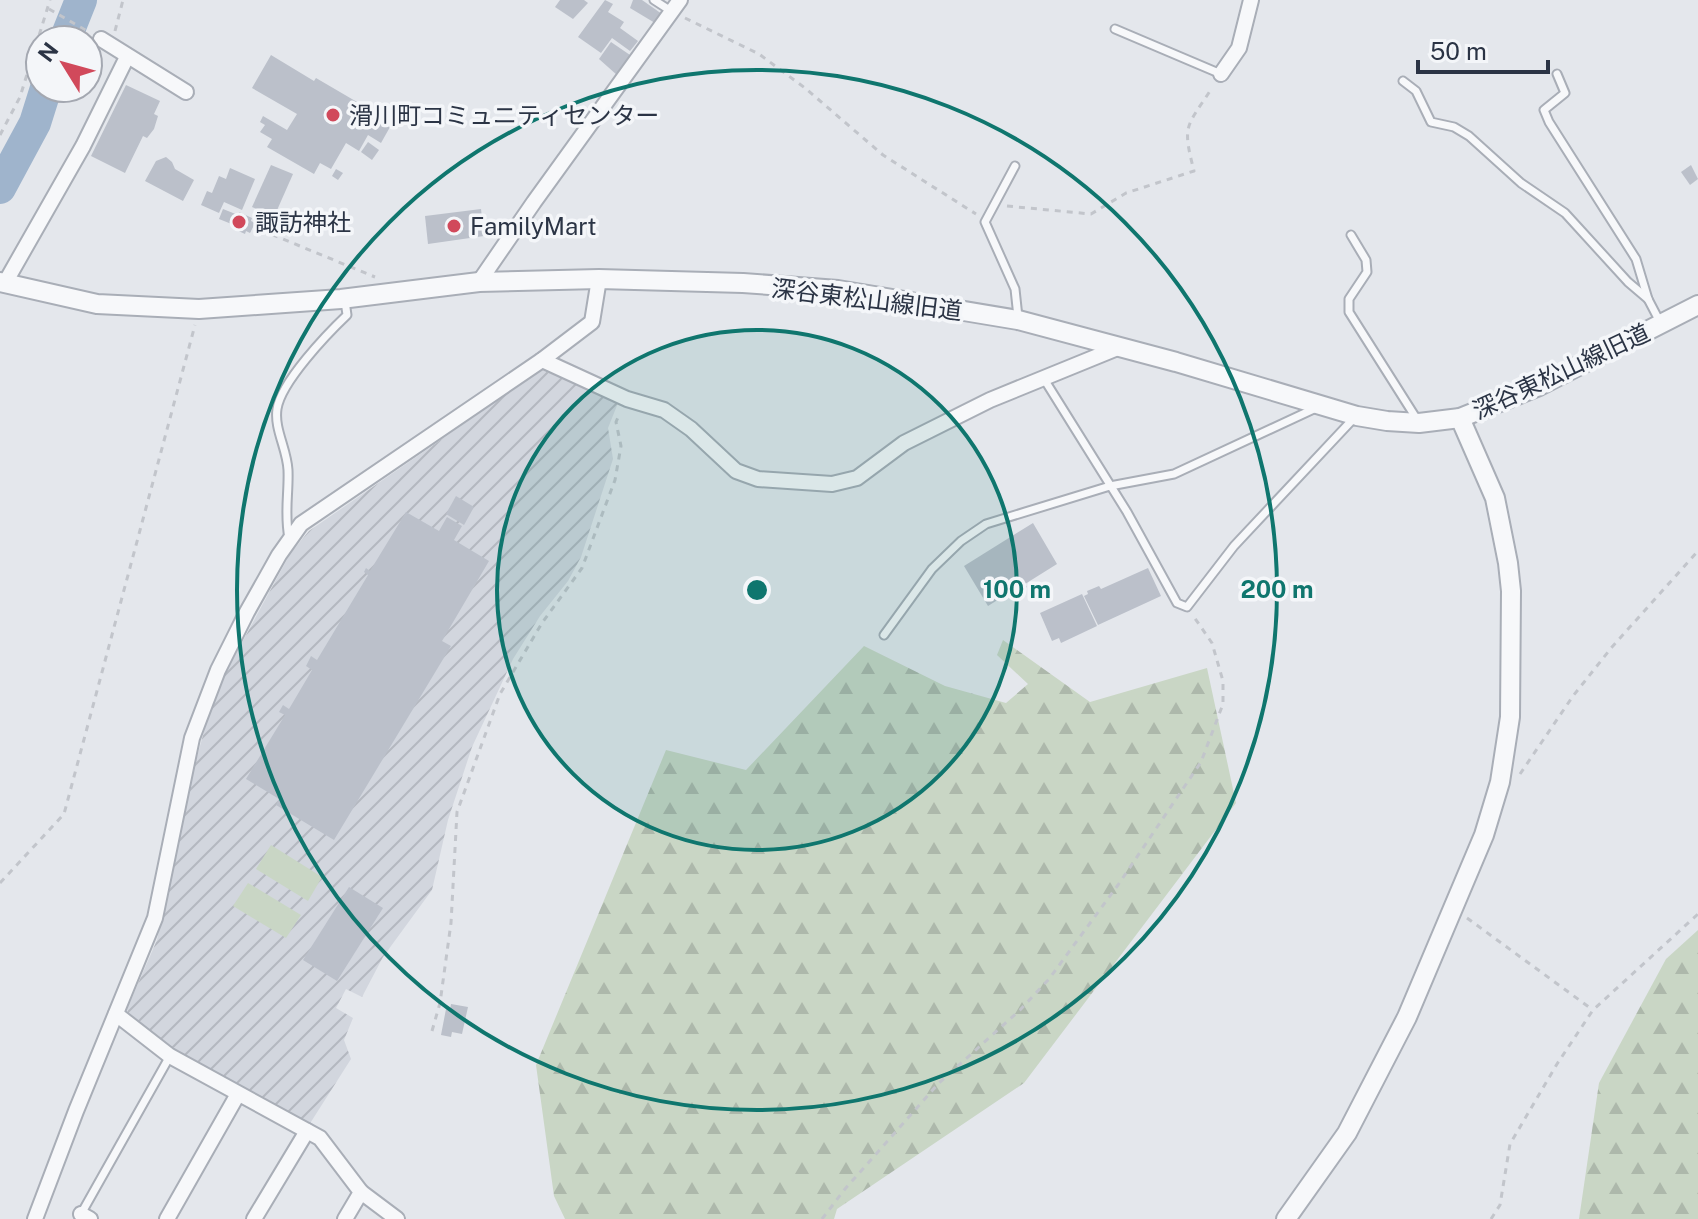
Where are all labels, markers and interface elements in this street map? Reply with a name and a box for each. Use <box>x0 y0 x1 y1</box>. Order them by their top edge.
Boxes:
north arrow <box>24 24 104 104</box>
scale bar <box>1418 24 1548 74</box>
text: N <box>32 37 64 67</box>
text: 50 m <box>1430 37 1487 65</box>
place label: 滑川町コミュニティセンター <box>349 101 660 129</box>
marker: 滑川町コミュニティセンター <box>324 106 342 124</box>
place label: 諏訪神社 <box>255 208 351 236</box>
place label: FamilyMart <box>470 212 597 240</box>
marker: 諏訪神社 <box>230 213 248 231</box>
marker: FamilyMart <box>445 217 463 235</box>
street label: 深谷東松山線旧道 <box>770 273 964 325</box>
street label: 深谷東松山線旧道 <box>1468 318 1654 424</box>
text: 100 m <box>983 575 1051 603</box>
text: 200 m <box>1240 575 1314 603</box>
centre of rings <box>743 576 771 604</box>

